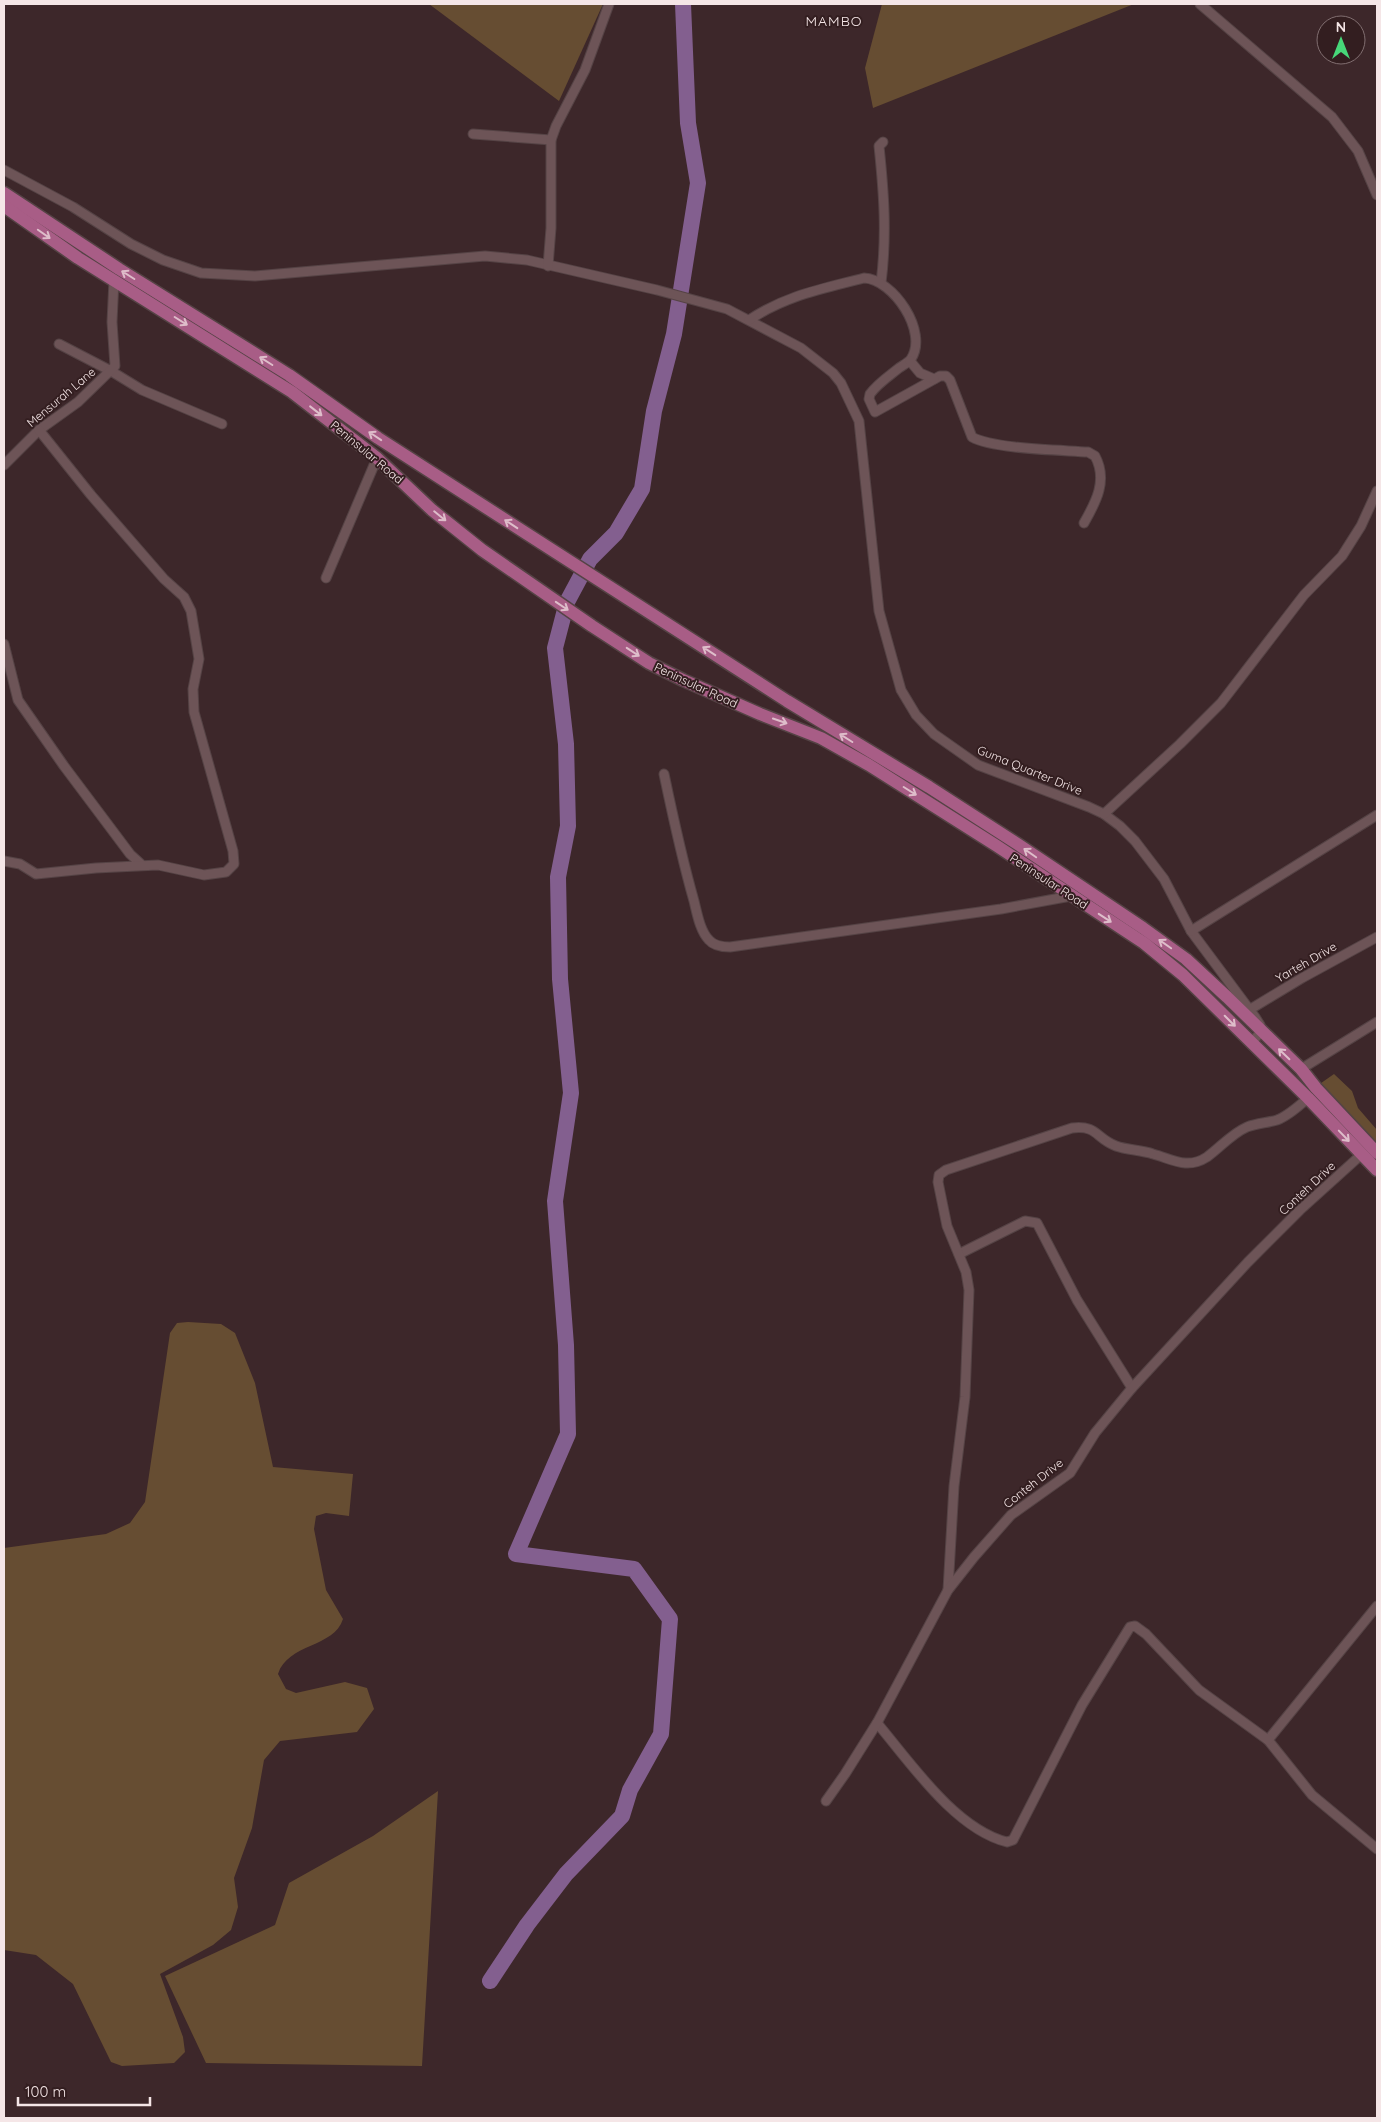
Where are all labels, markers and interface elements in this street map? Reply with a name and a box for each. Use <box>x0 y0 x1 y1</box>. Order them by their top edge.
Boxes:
district label: MAMBO <box>805 12 863 30</box>
north arrow <box>1316 15 1366 65</box>
text: N <box>1336 18 1346 36</box>
one-way arrow <box>37 229 51 239</box>
one-way arrow <box>122 270 136 280</box>
one-way arrow <box>173 317 187 327</box>
one-way arrow <box>260 355 274 365</box>
street label: Mensurah Lane <box>24 364 99 430</box>
one-way arrow <box>309 406 323 416</box>
street label: Peninsular Road <box>328 417 406 487</box>
one-way arrow <box>368 431 382 441</box>
one-way arrow <box>433 511 446 522</box>
one-way arrow <box>505 518 519 528</box>
one-way arrow <box>554 601 568 611</box>
one-way arrow <box>702 646 716 656</box>
one-way arrow <box>625 648 639 658</box>
street label: Peninsular Road <box>652 659 740 711</box>
one-way arrow <box>771 717 787 726</box>
one-way arrow <box>839 733 853 743</box>
street label: Guma Quarter Drive <box>975 742 1085 798</box>
one-way arrow <box>902 787 916 797</box>
one-way arrow <box>1023 848 1037 858</box>
street label: Peninsular Road <box>1007 850 1091 912</box>
one-way arrow <box>1098 912 1112 923</box>
street label: Yarteh Drive <box>1273 938 1339 985</box>
one-way arrow <box>1158 939 1172 949</box>
one-way arrow <box>1223 1015 1236 1027</box>
one-way arrow <box>1279 1048 1291 1060</box>
one-way arrow <box>1338 1130 1351 1142</box>
street label: Conteh Drive <box>1276 1158 1339 1218</box>
street label: Conteh Drive <box>1000 1455 1066 1511</box>
scale bar <box>18 2074 150 2106</box>
text: 100 m <box>25 2082 66 2101</box>

